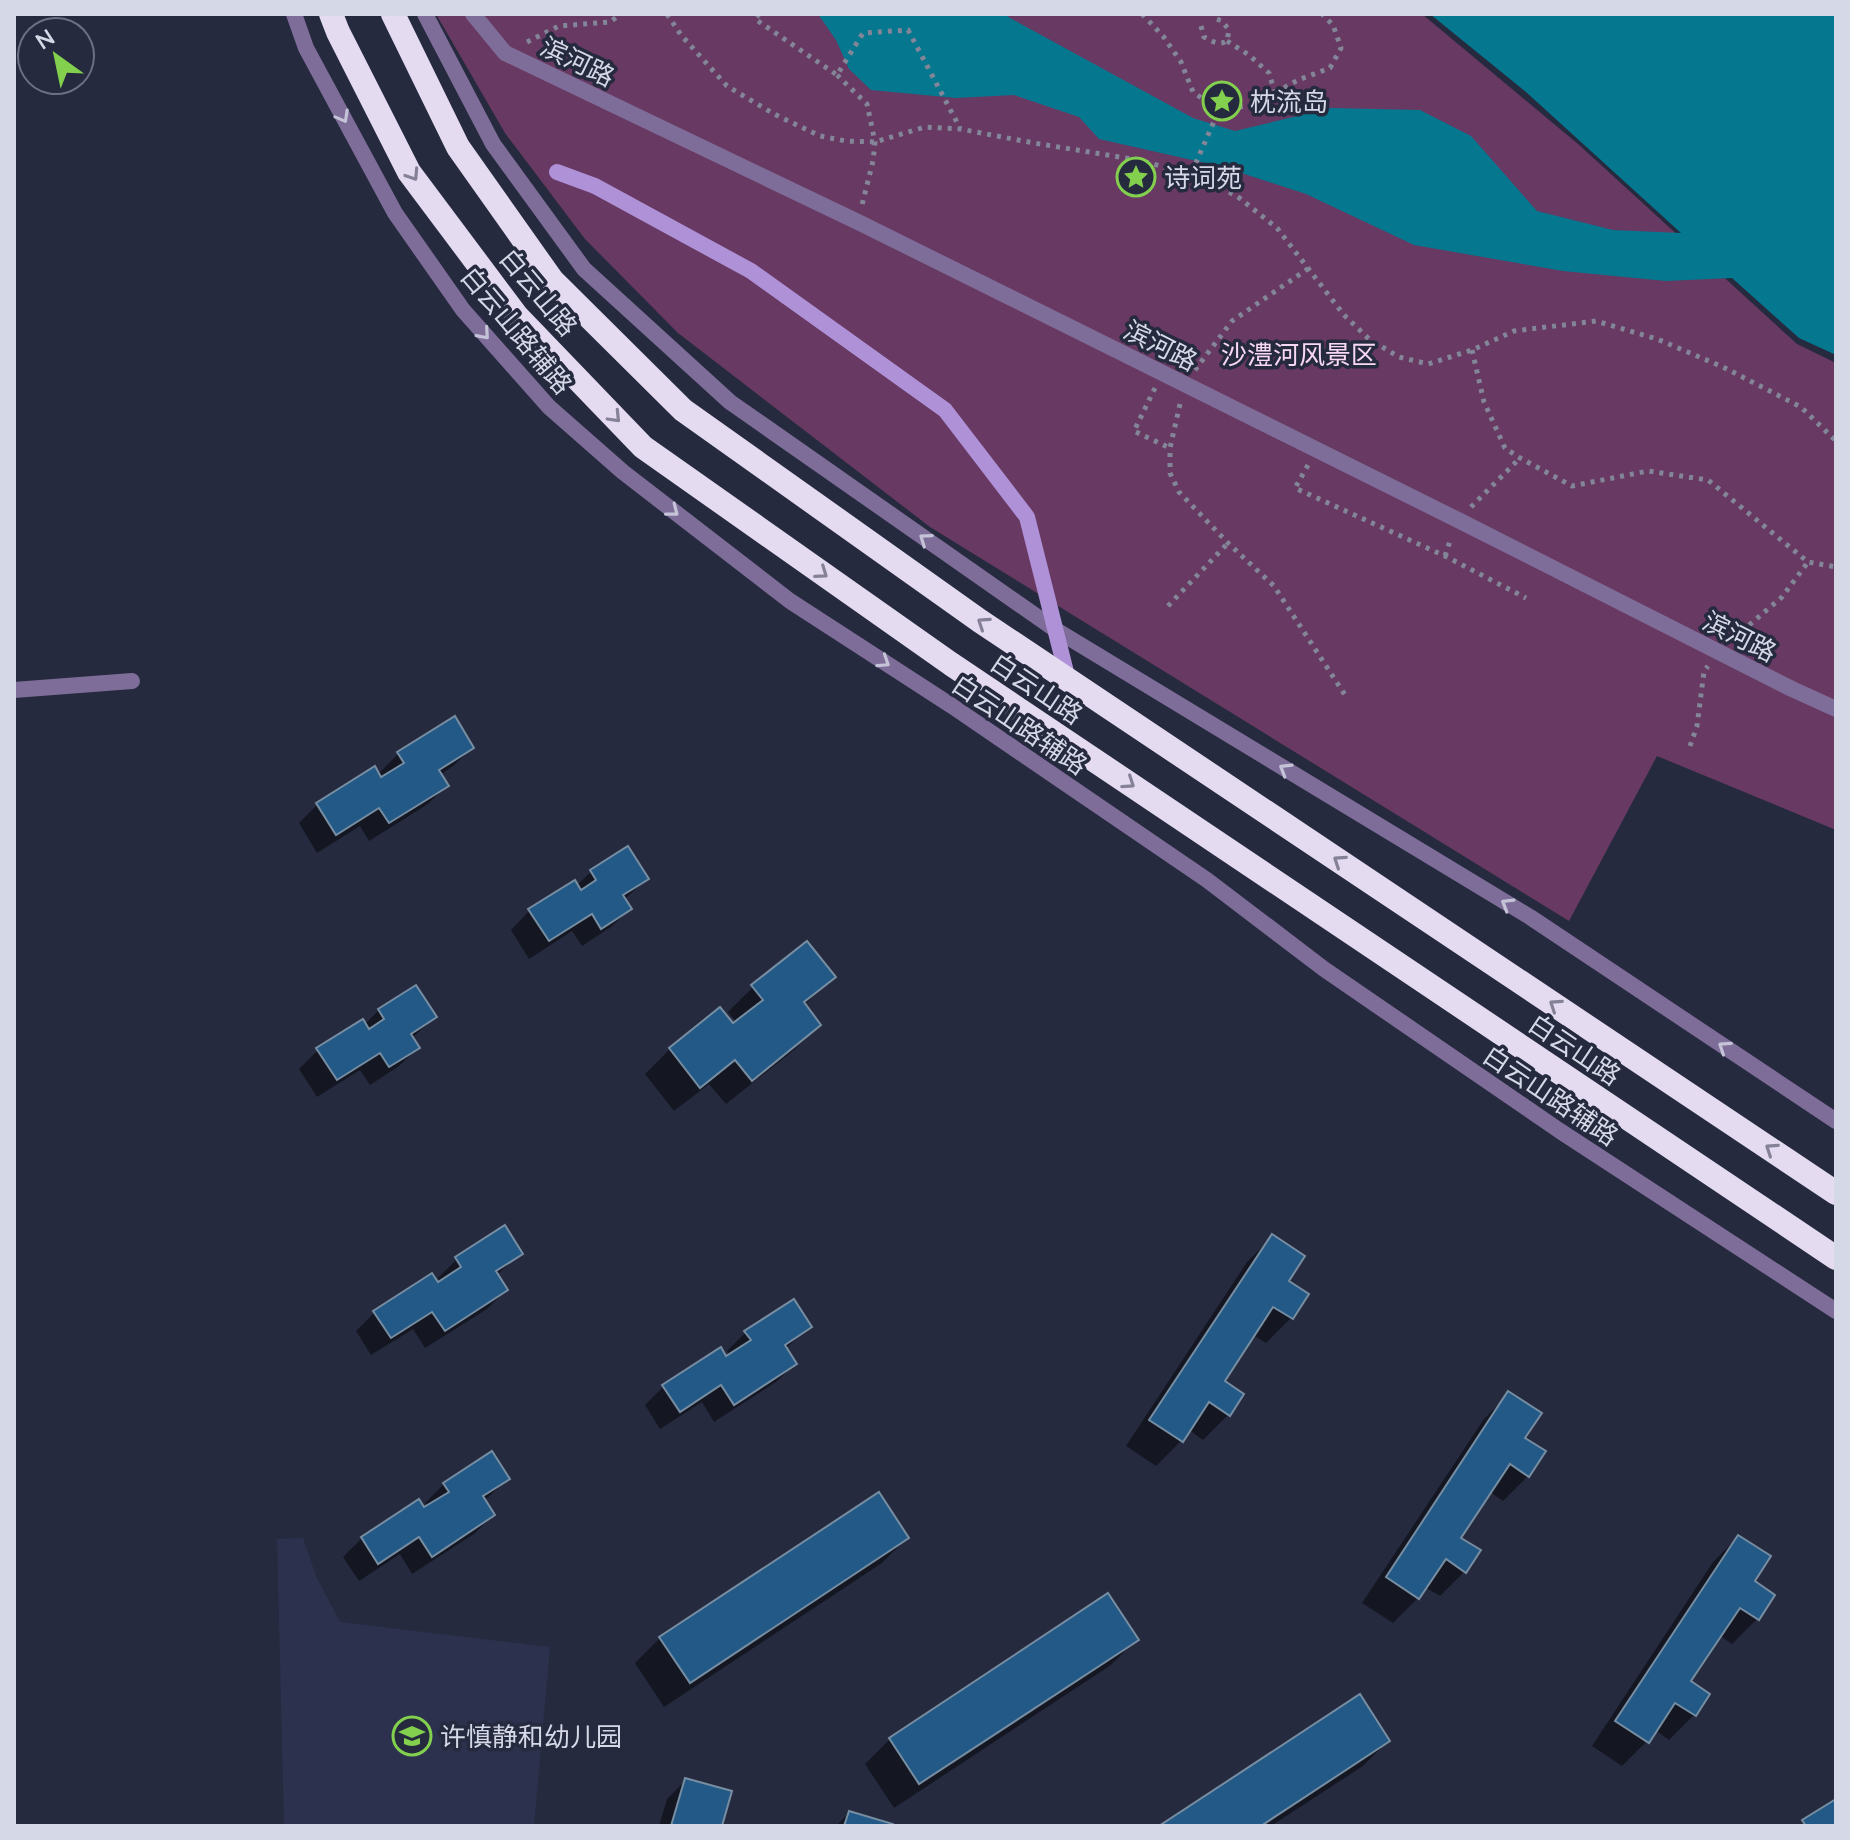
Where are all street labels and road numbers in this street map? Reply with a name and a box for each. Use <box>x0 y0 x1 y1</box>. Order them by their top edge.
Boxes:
street label: 滨河路 <box>536 30 620 92</box>
street label: 白云山路 <box>493 242 585 342</box>
street label: 白云山路辅路 <box>455 260 579 400</box>
street label: 滨河路 <box>1119 313 1203 377</box>
street label: 滨河路 <box>1698 604 1782 668</box>
street label: 白云山路 <box>985 646 1089 730</box>
street label: 白云山路辅路 <box>946 667 1094 781</box>
street label: 白云山路 <box>1523 1007 1627 1091</box>
street label: 白云山路辅路 <box>1477 1038 1625 1152</box>

